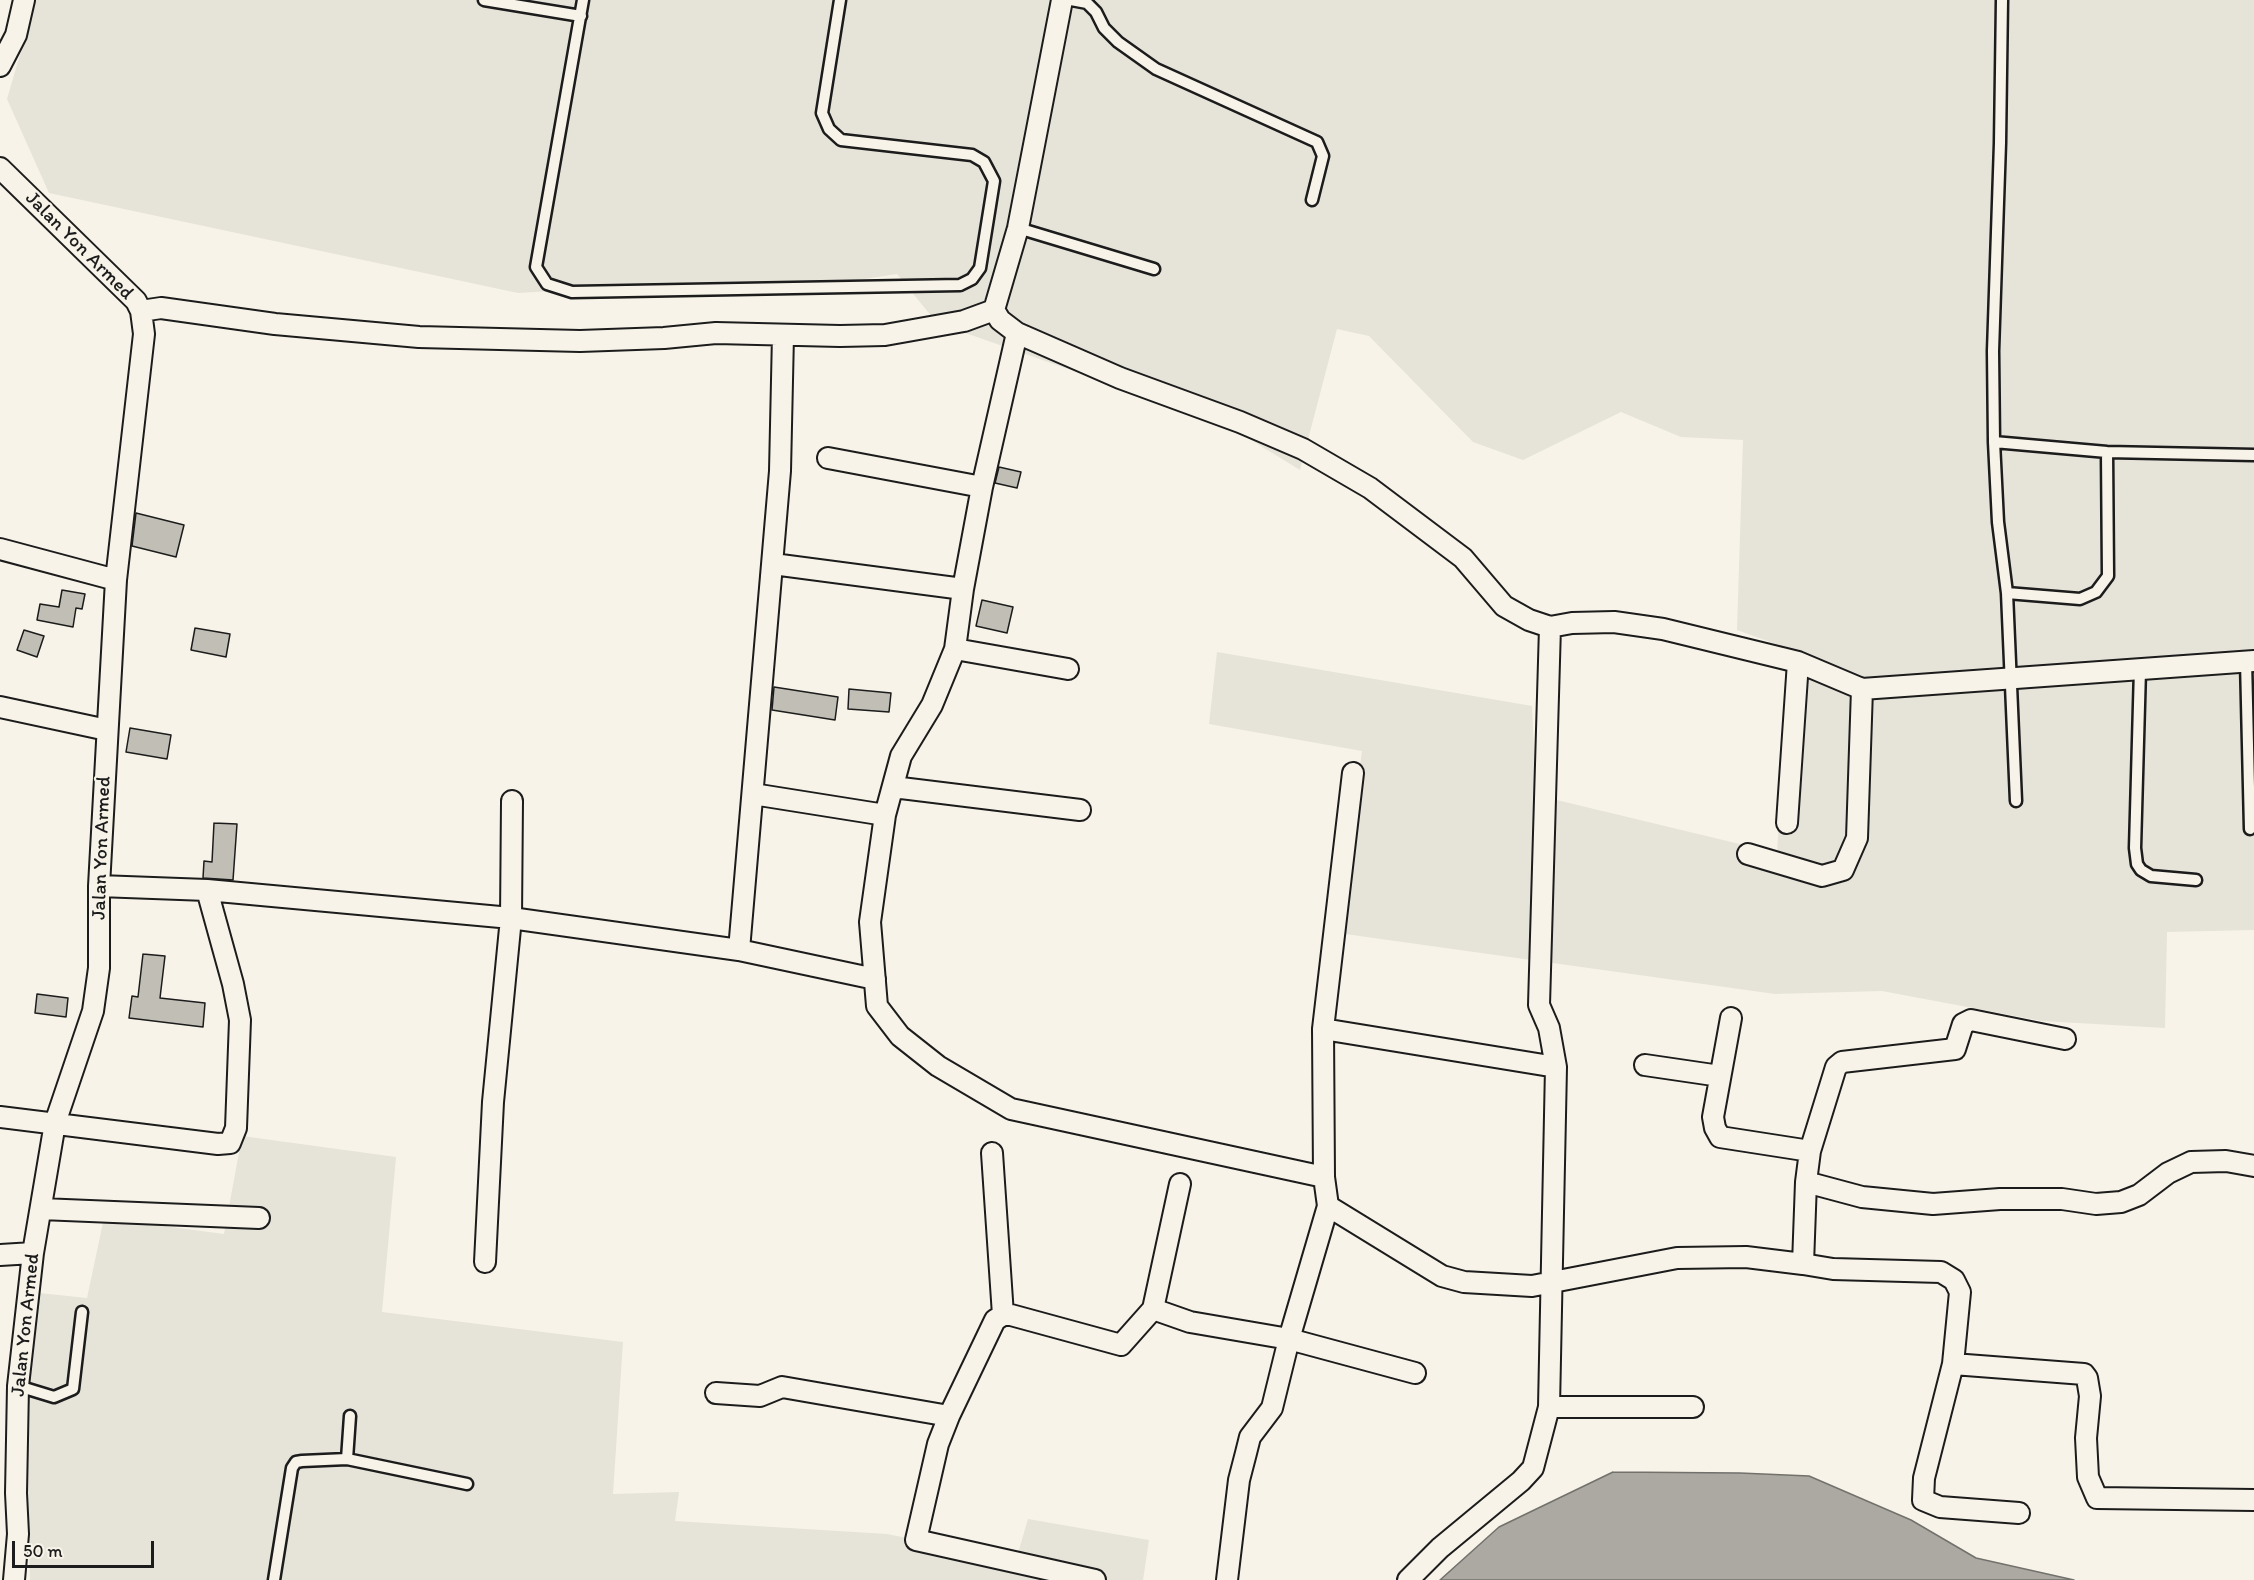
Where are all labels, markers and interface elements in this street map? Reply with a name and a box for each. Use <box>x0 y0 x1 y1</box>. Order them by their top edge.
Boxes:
street label: Jalan Yon Armed <box>20 187 138 305</box>
street label: Jalan Yon Armed <box>87 776 117 920</box>
street label: Jalan Yon Armed <box>7 1252 45 1398</box>
scale bar <box>15 1529 158 1567</box>
text: 50 m <box>23 1540 63 1562</box>

